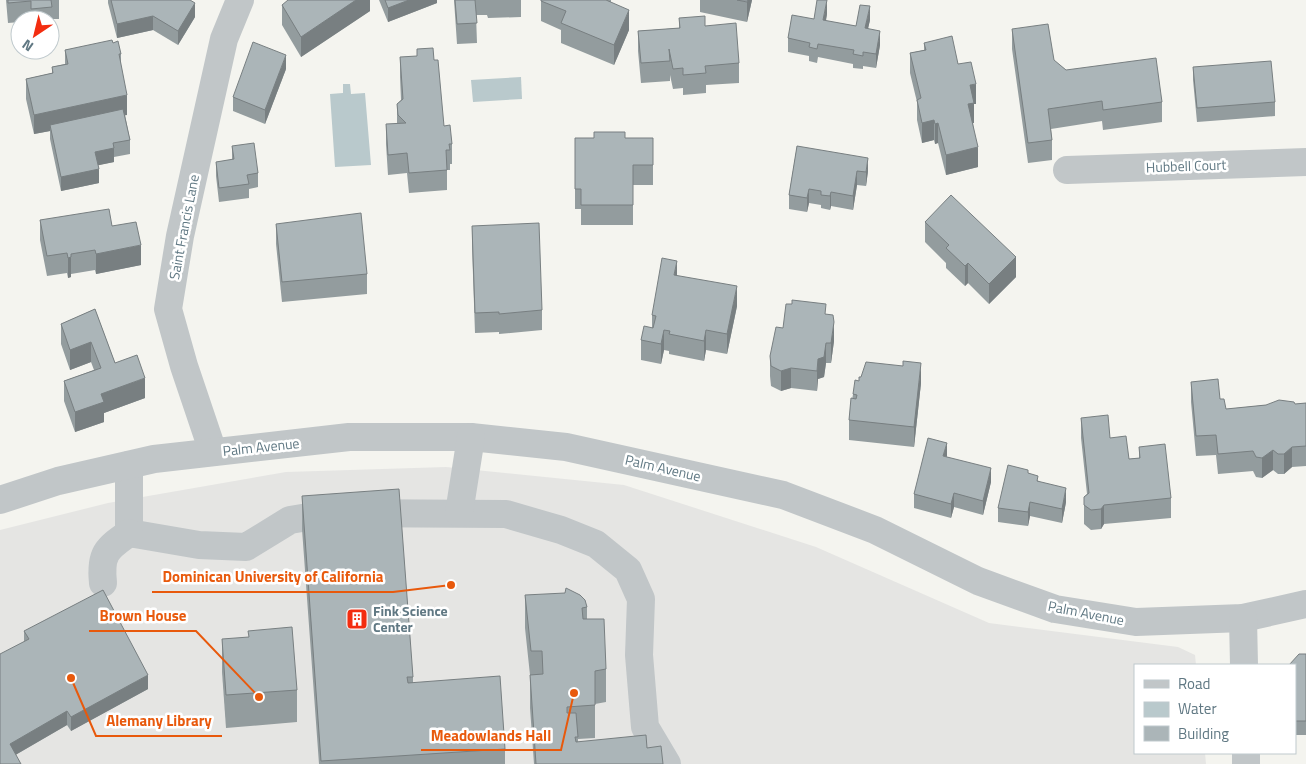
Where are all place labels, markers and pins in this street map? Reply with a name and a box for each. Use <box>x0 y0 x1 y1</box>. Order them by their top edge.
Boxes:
callout: Dominican University of California <box>152 562 393 592</box>
place label: Fink Science Center <box>373 600 448 637</box>
callout: Brown House <box>89 601 196 631</box>
building icon: Fink Science Center <box>345 607 369 631</box>
callout: Alemany Library <box>96 706 222 736</box>
callout: Meadowlands Hall <box>421 720 561 750</box>

